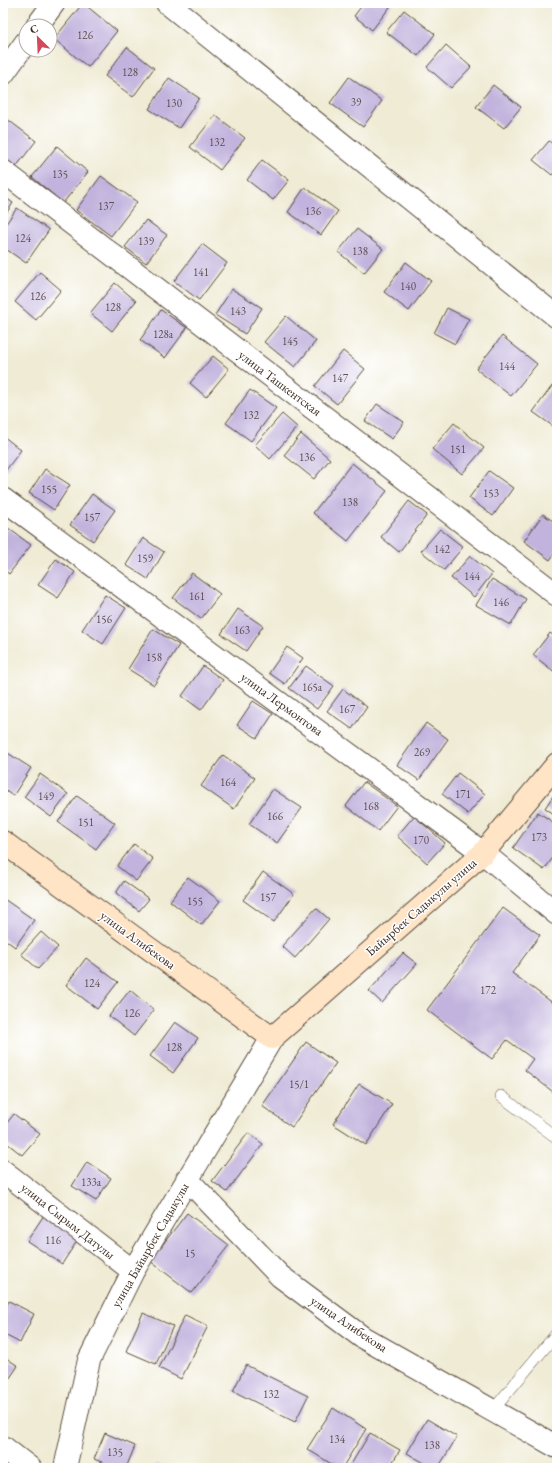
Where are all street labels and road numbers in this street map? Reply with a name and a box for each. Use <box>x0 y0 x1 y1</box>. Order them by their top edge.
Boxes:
street label: улица Ташкентская <box>235 346 325 420</box>
street label: улица Лермонтова <box>237 668 327 740</box>
street label: Байырбек Садыкулы улица <box>362 854 481 960</box>
street label: улица Алибекова <box>97 907 180 974</box>
street label: улица Сырым Датулы <box>18 1179 119 1263</box>
street label: улица Байырбек Садыкулы <box>107 1179 193 1310</box>
street label: улица Алибекова <box>307 1292 391 1356</box>

